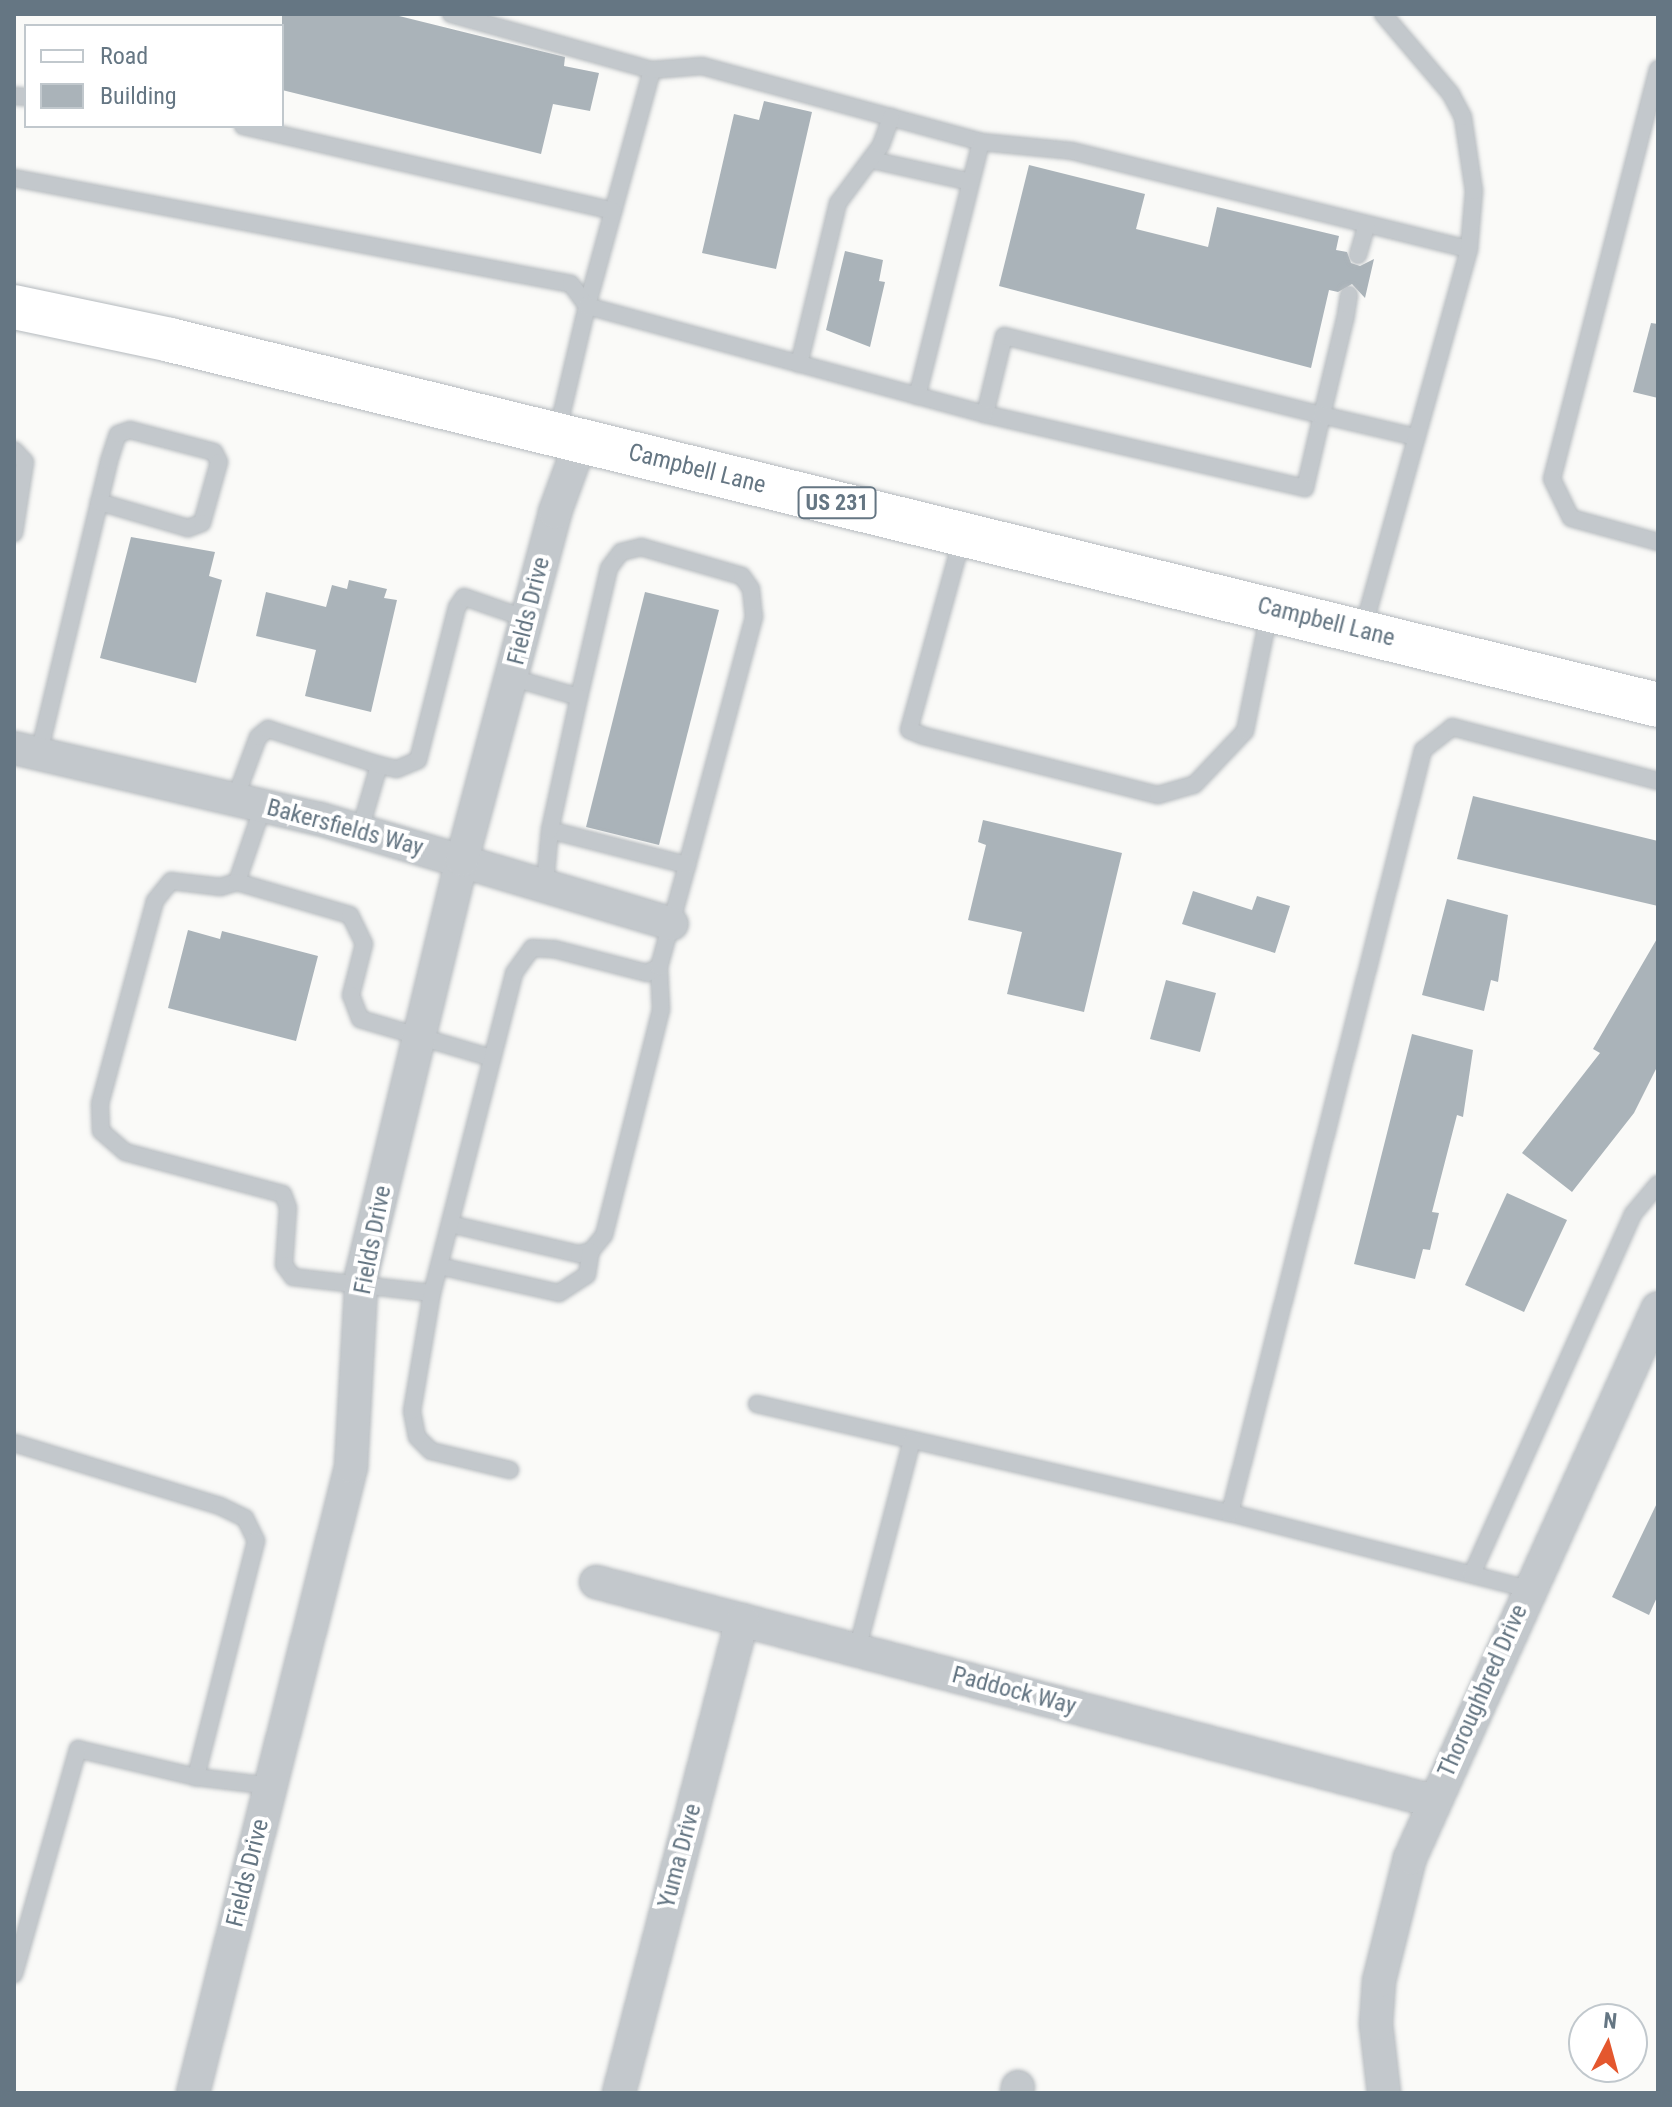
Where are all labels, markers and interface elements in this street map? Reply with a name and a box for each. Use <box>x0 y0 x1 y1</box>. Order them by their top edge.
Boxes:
legend <box>24 24 284 128</box>
text: Road <box>100 42 148 70</box>
text: Building <box>100 82 177 110</box>
street label: Campbell Lane <box>625 438 769 500</box>
road number: US 231 <box>797 485 877 521</box>
street label: Fields Drive <box>502 554 556 668</box>
street label: Campbell Lane <box>1254 591 1398 653</box>
street label: Bakersfields Way <box>264 793 426 863</box>
street label: Fields Drive <box>348 1183 398 1297</box>
street label: Thoroughbred Drive <box>1432 1600 1534 1782</box>
street label: Paddock Way <box>949 1661 1079 1721</box>
street label: Yuma Drive <box>652 1801 708 1911</box>
street label: Fields Drive <box>221 1816 275 1930</box>
north arrow <box>1568 2003 1648 2083</box>
text: N <box>1602 2007 1618 2034</box>

